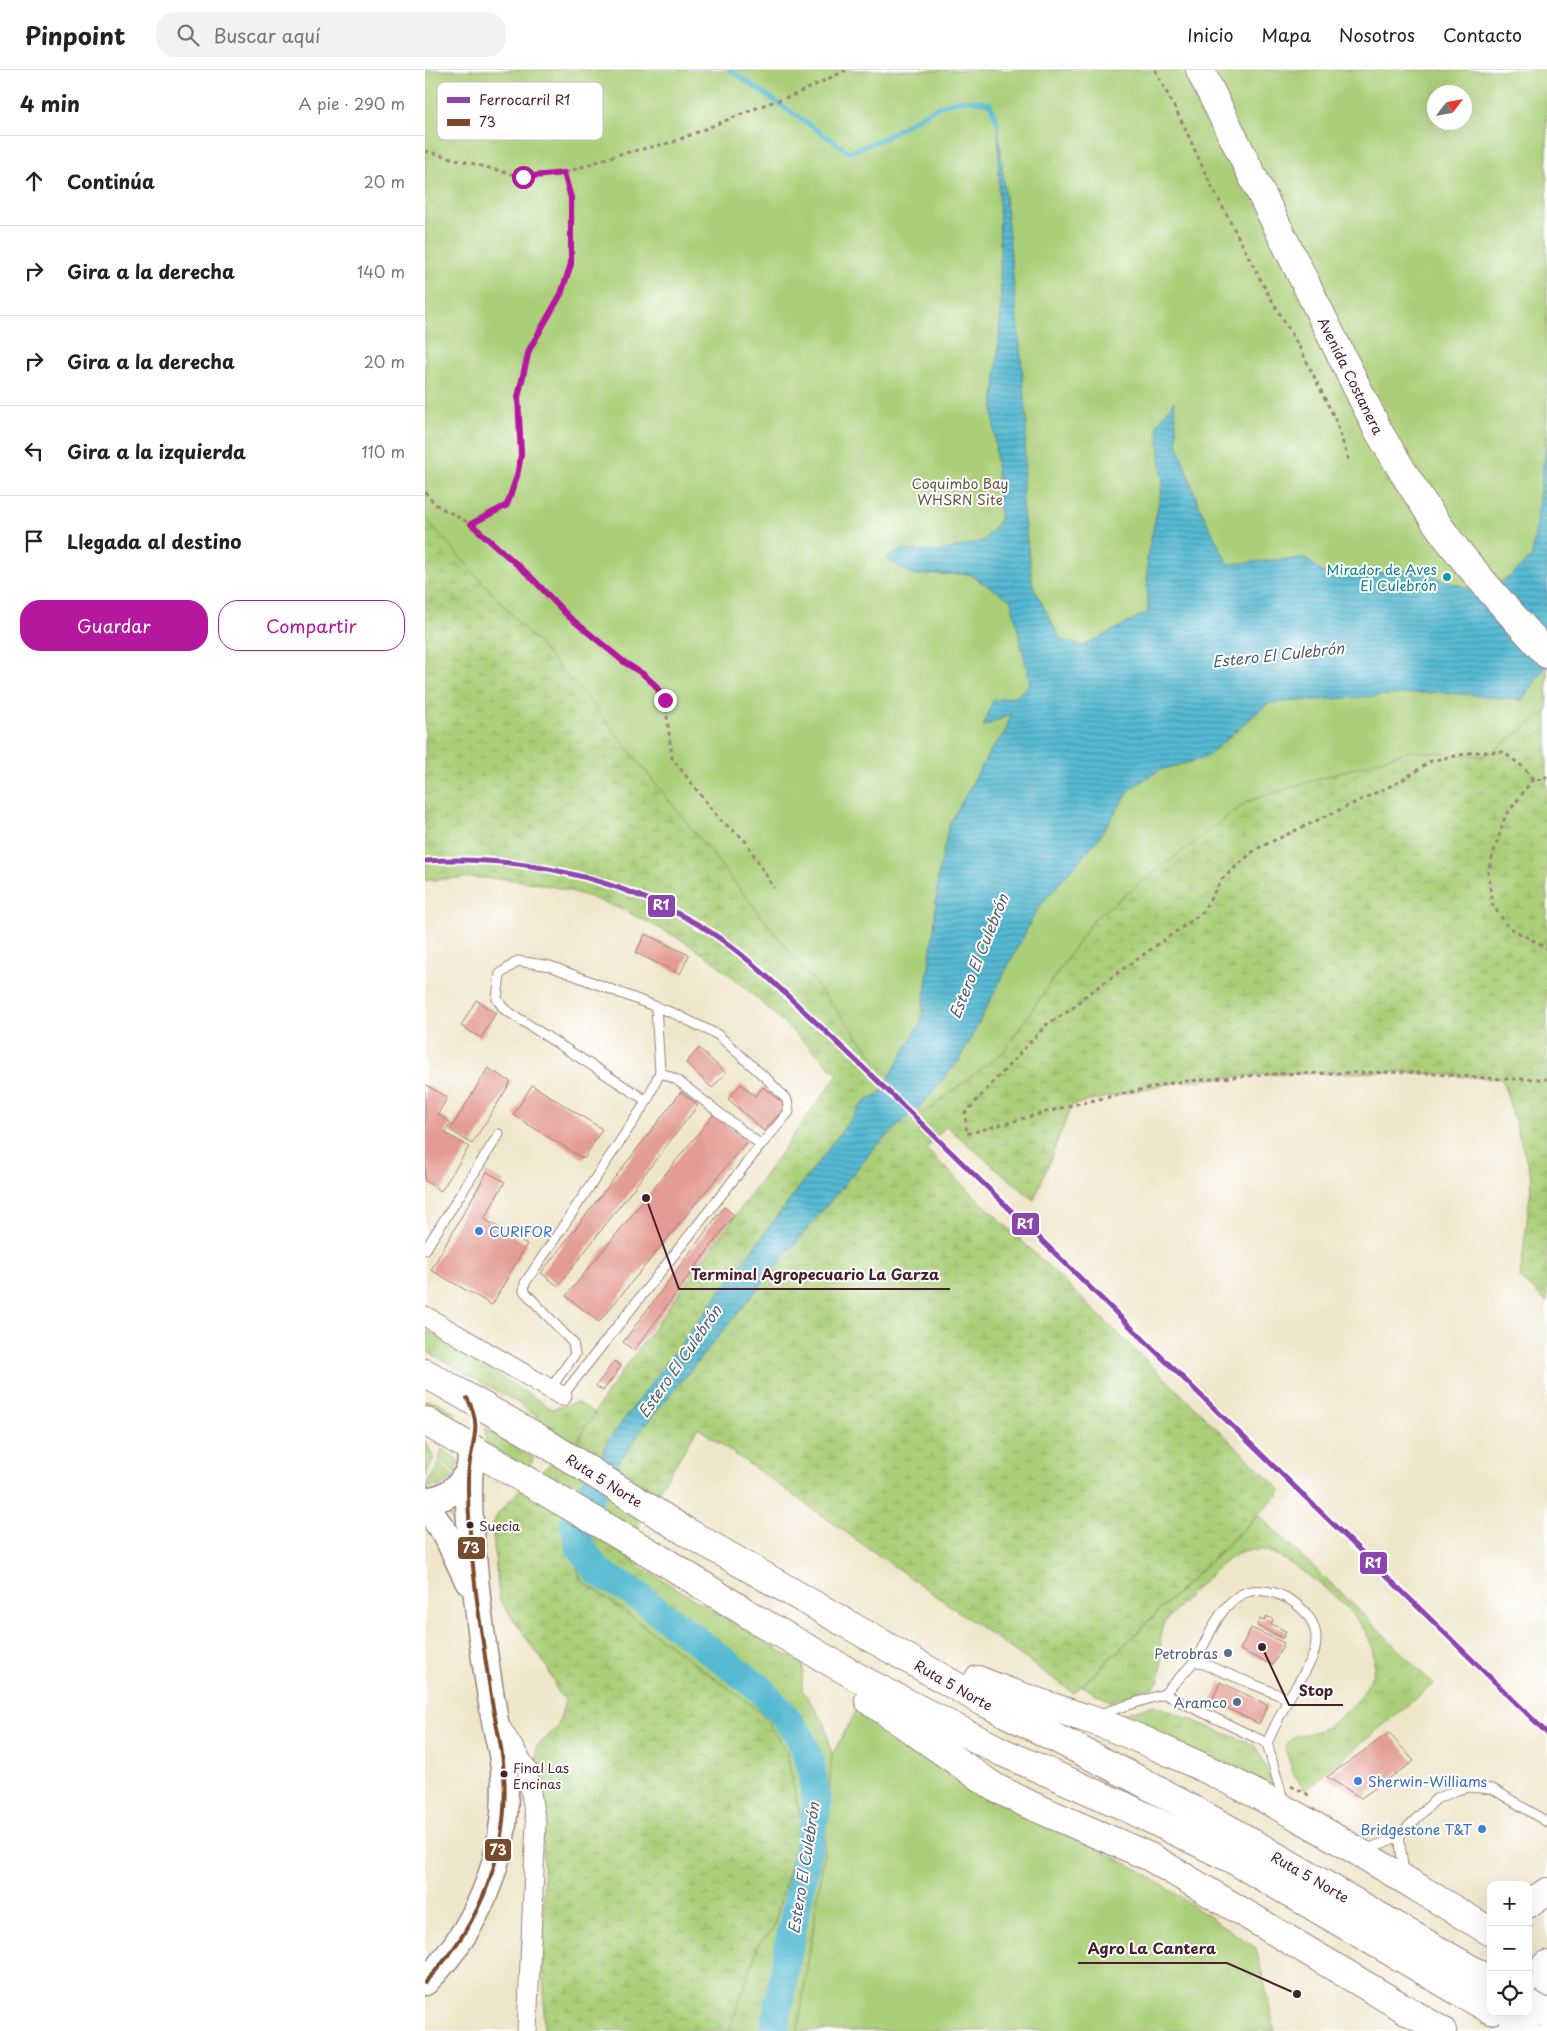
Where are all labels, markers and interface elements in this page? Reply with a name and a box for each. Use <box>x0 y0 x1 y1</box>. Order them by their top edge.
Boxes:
search box <box>156 12 506 57</box>
text: Pinpoint <box>25 17 126 53</box>
icon: search <box>174 21 202 49</box>
text: Buscar aquí <box>214 21 320 49</box>
text: Inicio <box>1187 21 1234 48</box>
text: Mapa <box>1262 21 1311 48</box>
text: Nosotros <box>1339 21 1415 48</box>
text: Contacto <box>1443 21 1522 48</box>
legend <box>437 82 603 140</box>
north arrow <box>1427 85 1472 130</box>
text: 4 min <box>20 87 80 119</box>
text: Ferrocarril R1 <box>479 89 570 110</box>
text: A pie · 290 m <box>299 91 405 115</box>
text: 73 <box>479 111 496 132</box>
route start <box>512 166 535 189</box>
icon: ahead <box>20 167 48 195</box>
text: Continúa <box>67 167 155 195</box>
text: 20 m <box>364 169 405 193</box>
icon: right <box>20 257 48 285</box>
text: Gira a la derecha <box>67 257 235 285</box>
text: 140 m <box>357 259 405 283</box>
street label: Avenida Costanera <box>1313 313 1389 438</box>
icon: right <box>20 347 48 375</box>
text: Gira a la derecha <box>67 347 235 375</box>
text: 20 m <box>364 349 405 373</box>
icon: left <box>20 437 48 465</box>
text: Gira a la izquierda <box>67 437 246 465</box>
text: 110 m <box>362 439 405 463</box>
park label: Coquimbo Bay WHSRN Site <box>912 473 1009 510</box>
icon: arrive <box>20 527 48 555</box>
text: Llegada al destino <box>67 527 241 555</box>
place label: Mirador de Aves El Culebrón <box>1326 559 1437 596</box>
marker: Mirador de Aves El Culebrón <box>1441 571 1453 583</box>
button: Guardar <box>20 600 208 651</box>
button: Compartir <box>218 600 405 651</box>
water label: Estero El Culebrón <box>1211 636 1346 672</box>
route end <box>654 689 677 712</box>
water label: Estero El Culebrón <box>943 889 1014 1022</box>
line badge: R1 <box>647 894 676 918</box>
text: R1 <box>653 894 670 915</box>
line badge: R1 <box>1011 1212 1040 1236</box>
text: R1 <box>1017 1213 1034 1234</box>
place label: CURIFOR <box>489 1221 552 1242</box>
marker: CURIFOR <box>473 1225 485 1237</box>
callout: Terminal Agropecuario La Garza <box>679 1259 950 1289</box>
text: Terminal Agropecuario La Garza <box>691 1262 940 1285</box>
water label: Estero El Culebrón <box>632 1299 727 1422</box>
street label: Ruta 5 Norte <box>562 1448 647 1512</box>
place label: Suecia <box>479 1516 520 1535</box>
marker: Suecia <box>465 1520 475 1530</box>
line badge: 73 <box>457 1536 486 1560</box>
text: 73 <box>462 1537 480 1558</box>
line badge: R1 <box>1359 1551 1388 1575</box>
text: R1 <box>1365 1552 1382 1573</box>
place label: Petrobras <box>1154 1643 1218 1664</box>
marker: Petrobras <box>1222 1647 1234 1659</box>
street label: Ruta 5 Norte <box>911 1654 996 1715</box>
callout: Stop <box>1289 1675 1343 1705</box>
text: Stop <box>1299 1678 1333 1701</box>
place label: Aramco <box>1174 1692 1227 1713</box>
marker: Aramco <box>1231 1696 1243 1708</box>
place label: Final Las Encinas <box>513 1758 569 1793</box>
marker: Final Las Encinas <box>499 1769 509 1779</box>
place label: Sherwin-Williams <box>1368 1771 1488 1792</box>
marker: Sherwin-Williams <box>1352 1775 1364 1787</box>
water label: Estero El Culebrón <box>781 1800 825 1935</box>
place label: Bridgestone T&T <box>1360 1819 1472 1840</box>
marker: Bridgestone T&T <box>1476 1823 1488 1835</box>
line badge: 73 <box>484 1838 512 1862</box>
text: 73 <box>489 1839 507 1860</box>
street label: Ruta 5 Norte <box>1268 1846 1353 1907</box>
map controls <box>1487 1881 1532 2016</box>
button: + <box>1487 1881 1532 1926</box>
button: − <box>1487 1926 1532 1971</box>
callout: Agro La Cantera <box>1078 1933 1227 1963</box>
text: Agro La Cantera <box>1088 1936 1217 1959</box>
button: locate <box>1487 1971 1532 2016</box>

